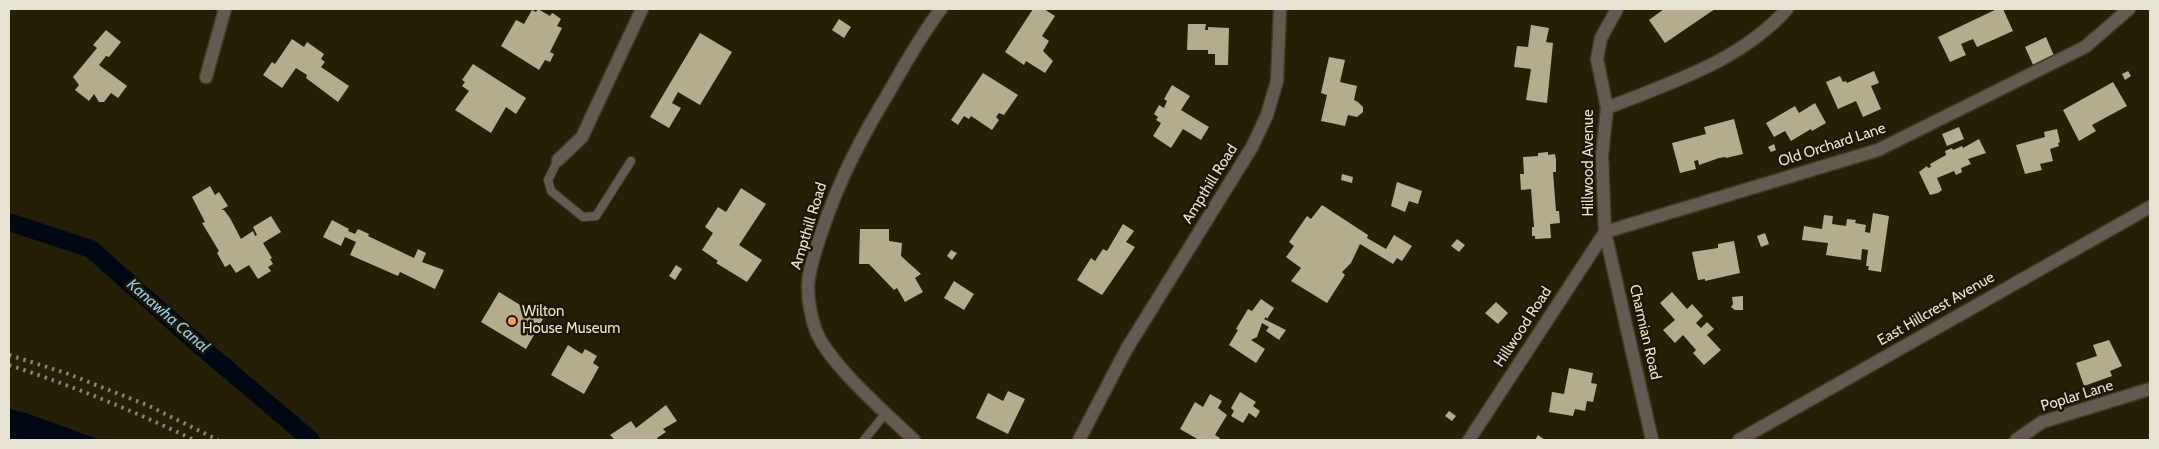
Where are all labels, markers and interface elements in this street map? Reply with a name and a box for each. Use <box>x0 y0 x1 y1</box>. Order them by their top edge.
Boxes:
street label: Hillwood Avenue <box>1580 109 1598 217</box>
street label: Old Orchard Lane <box>1776 119 1888 171</box>
street label: Ampthill Road <box>1179 141 1241 227</box>
street label: Ampthill Road <box>787 180 831 272</box>
street label: East Hillcrest Avenue <box>1874 268 1998 350</box>
water label: Kanawha Canal <box>123 275 213 357</box>
street label: Hillwood Road <box>1490 283 1556 371</box>
street label: Charmian Road <box>1625 283 1665 381</box>
place label: Wilton House Museum <box>522 303 621 338</box>
marker: Wilton House Museum <box>506 315 518 327</box>
street label: Poplar Lane <box>2039 376 2115 416</box>

